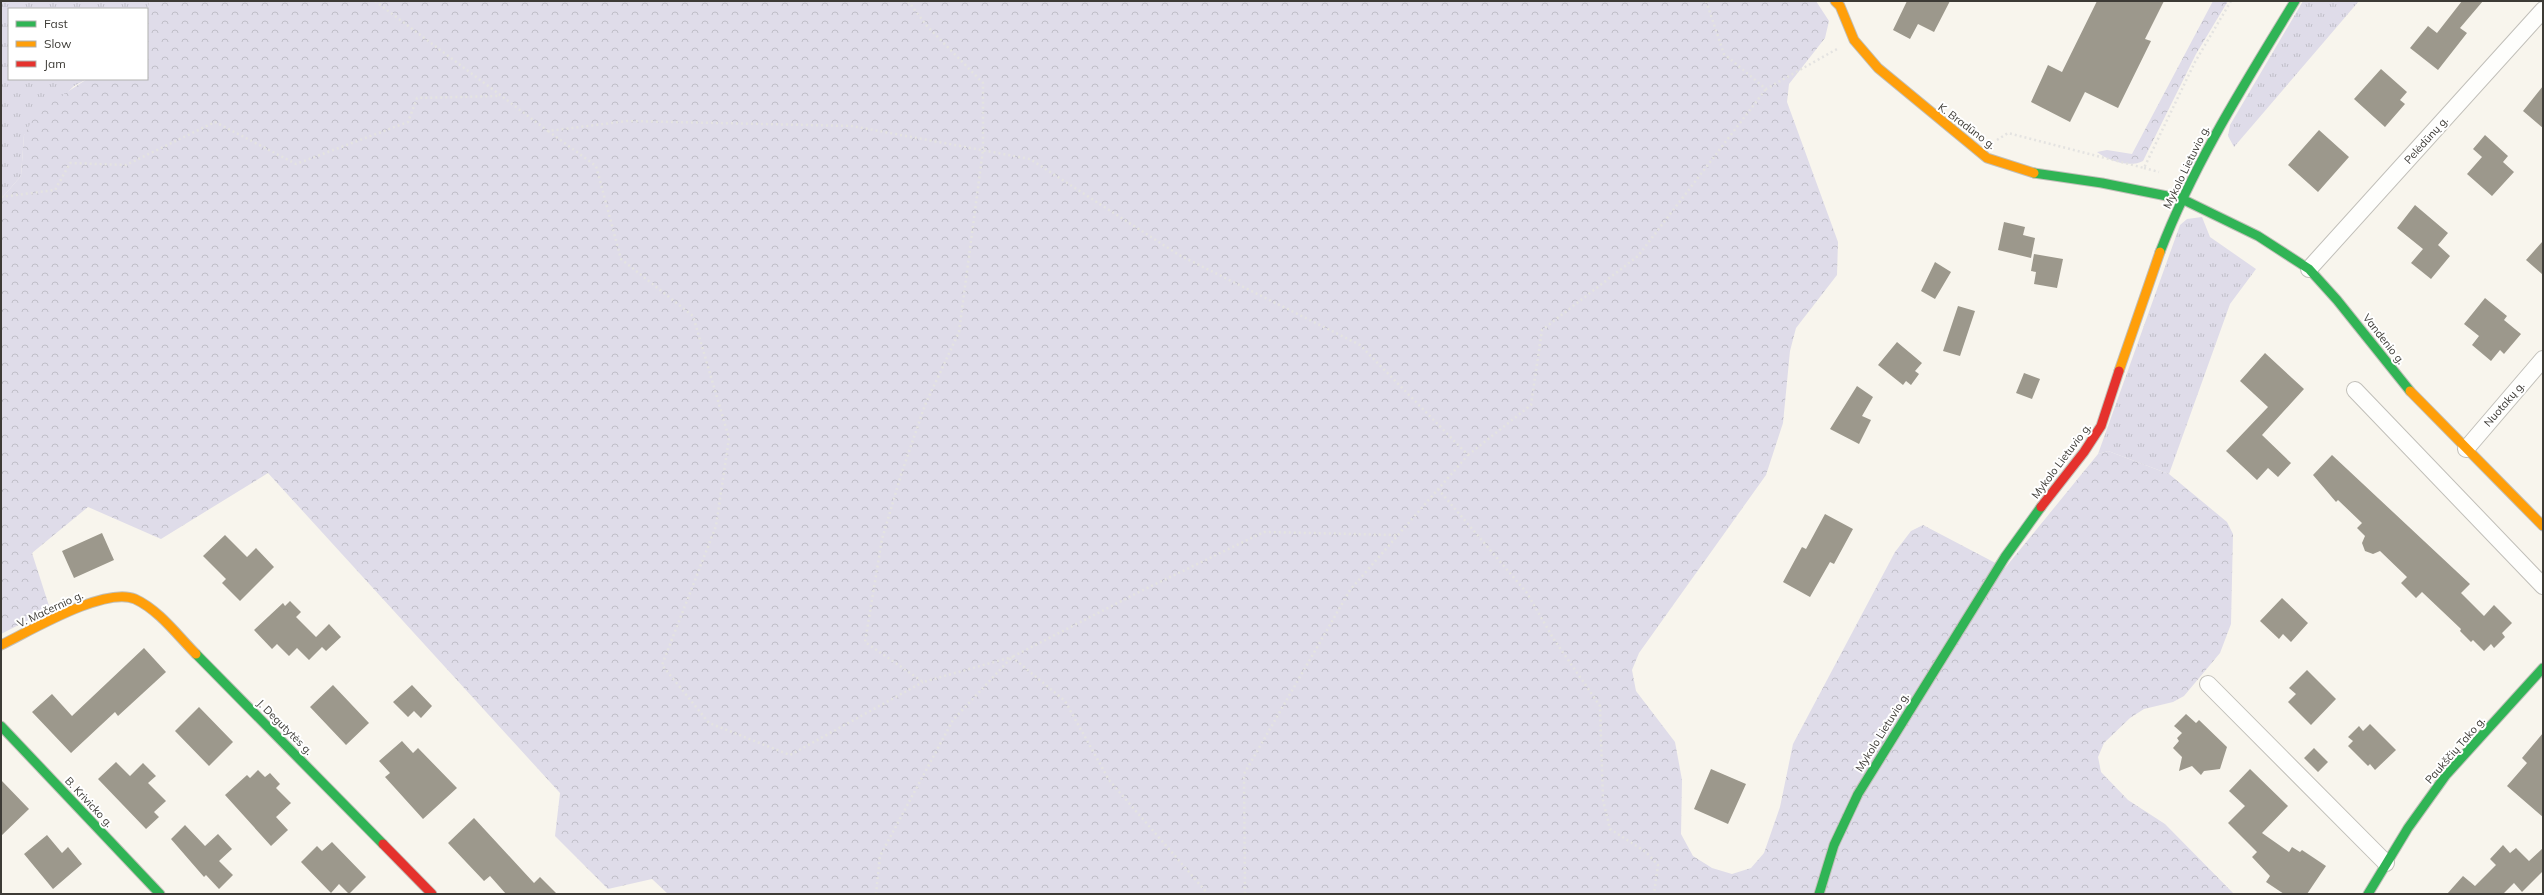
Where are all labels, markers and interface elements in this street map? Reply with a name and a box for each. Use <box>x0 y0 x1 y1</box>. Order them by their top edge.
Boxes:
legend <box>8 8 148 80</box>
text: Fast <box>44 16 68 31</box>
text: Slow <box>44 36 72 51</box>
text: Jam <box>44 56 66 71</box>
street label: K. Bradūno g. <box>1936 100 1998 152</box>
street label: Pelėdūnų g. <box>2401 113 2451 167</box>
street label: Mykolo Lietuvio g. <box>2160 123 2212 211</box>
street label: Vandenio g. <box>2360 311 2408 367</box>
street label: Nuotakų g. <box>2481 379 2527 429</box>
street label: Mykolo Lietuvio g. <box>2028 421 2094 501</box>
street label: V. Mačernio g. <box>15 588 85 630</box>
street label: Mykolo Lietuvio g. <box>1852 690 1912 774</box>
street label: J. Degutytės g. <box>254 696 316 758</box>
street label: Paukščių Tako g. <box>2422 714 2488 786</box>
street label: B. Krivicko g. <box>62 774 116 830</box>

